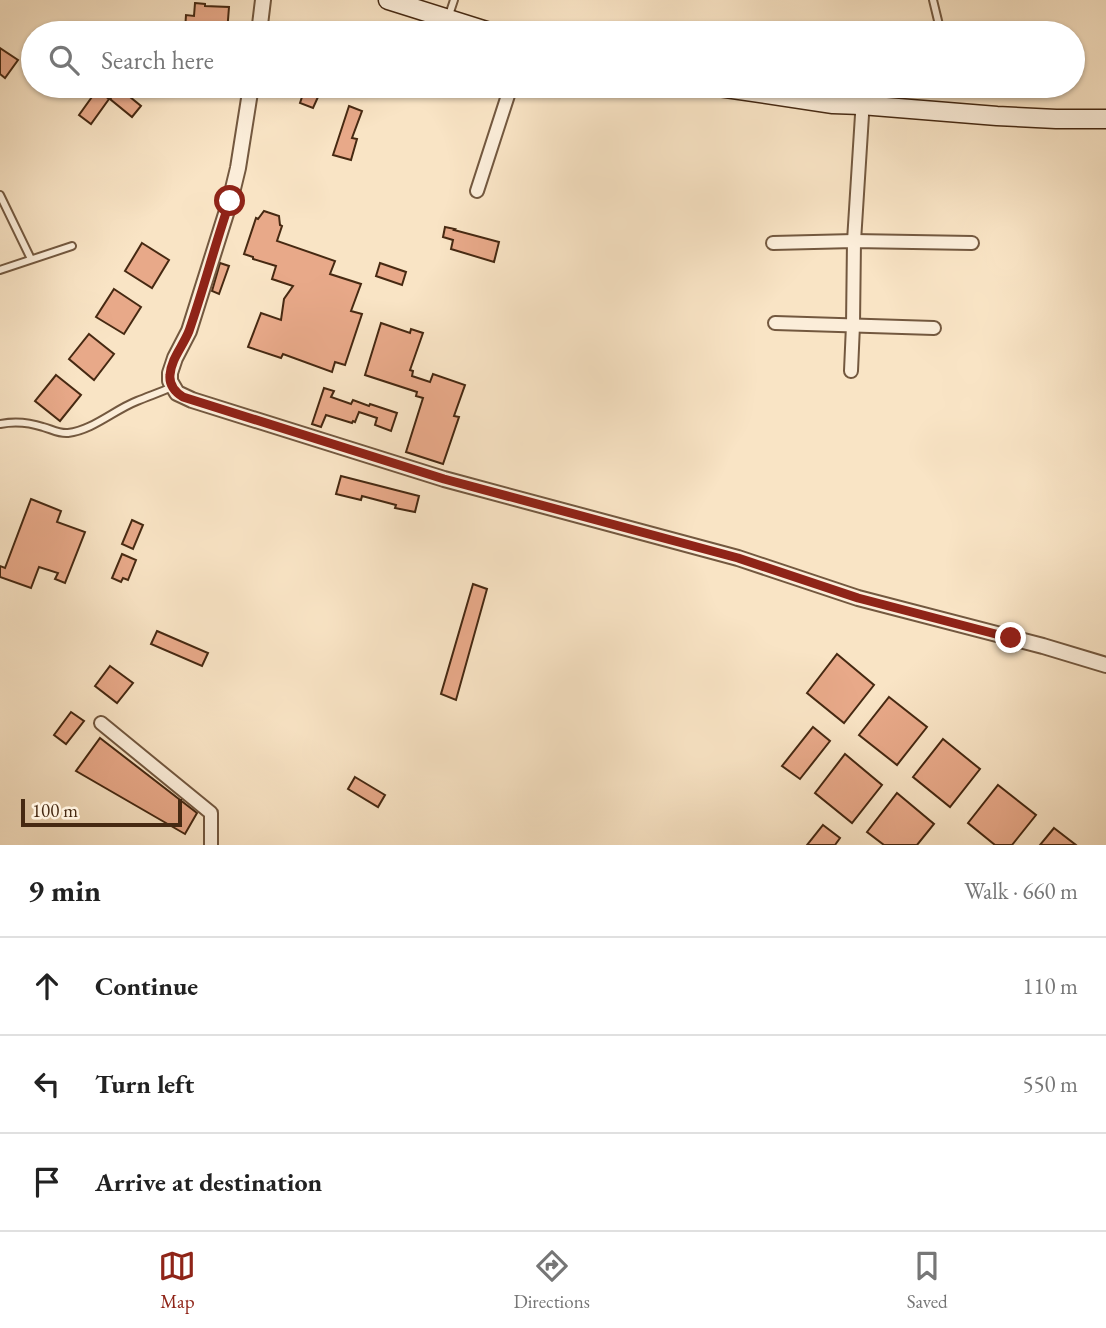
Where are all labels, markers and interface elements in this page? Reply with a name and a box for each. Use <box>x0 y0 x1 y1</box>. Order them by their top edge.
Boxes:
search box <box>21 21 1085 98</box>
icon: search <box>45 41 83 79</box>
text: Search here <box>101 43 214 77</box>
route start <box>214 185 245 216</box>
route end <box>995 622 1026 653</box>
scale bar <box>21 796 182 828</box>
text: 100 m <box>32 798 78 823</box>
text: 9 min <box>28 871 101 910</box>
text: Walk · 660 m <box>964 876 1078 906</box>
icon: ahead <box>28 967 66 1005</box>
text: Continue <box>95 969 198 1003</box>
text: 110 m <box>1022 971 1078 1001</box>
icon: left <box>28 1065 66 1103</box>
text: Turn left <box>95 1067 194 1101</box>
text: 550 m <box>1022 1069 1078 1099</box>
icon: arrive <box>28 1163 66 1201</box>
text: Arrive at destination <box>95 1165 322 1199</box>
tab: Map <box>158 1247 196 1314</box>
tab: Directions <box>513 1247 590 1314</box>
tab: Saved <box>907 1247 948 1314</box>

